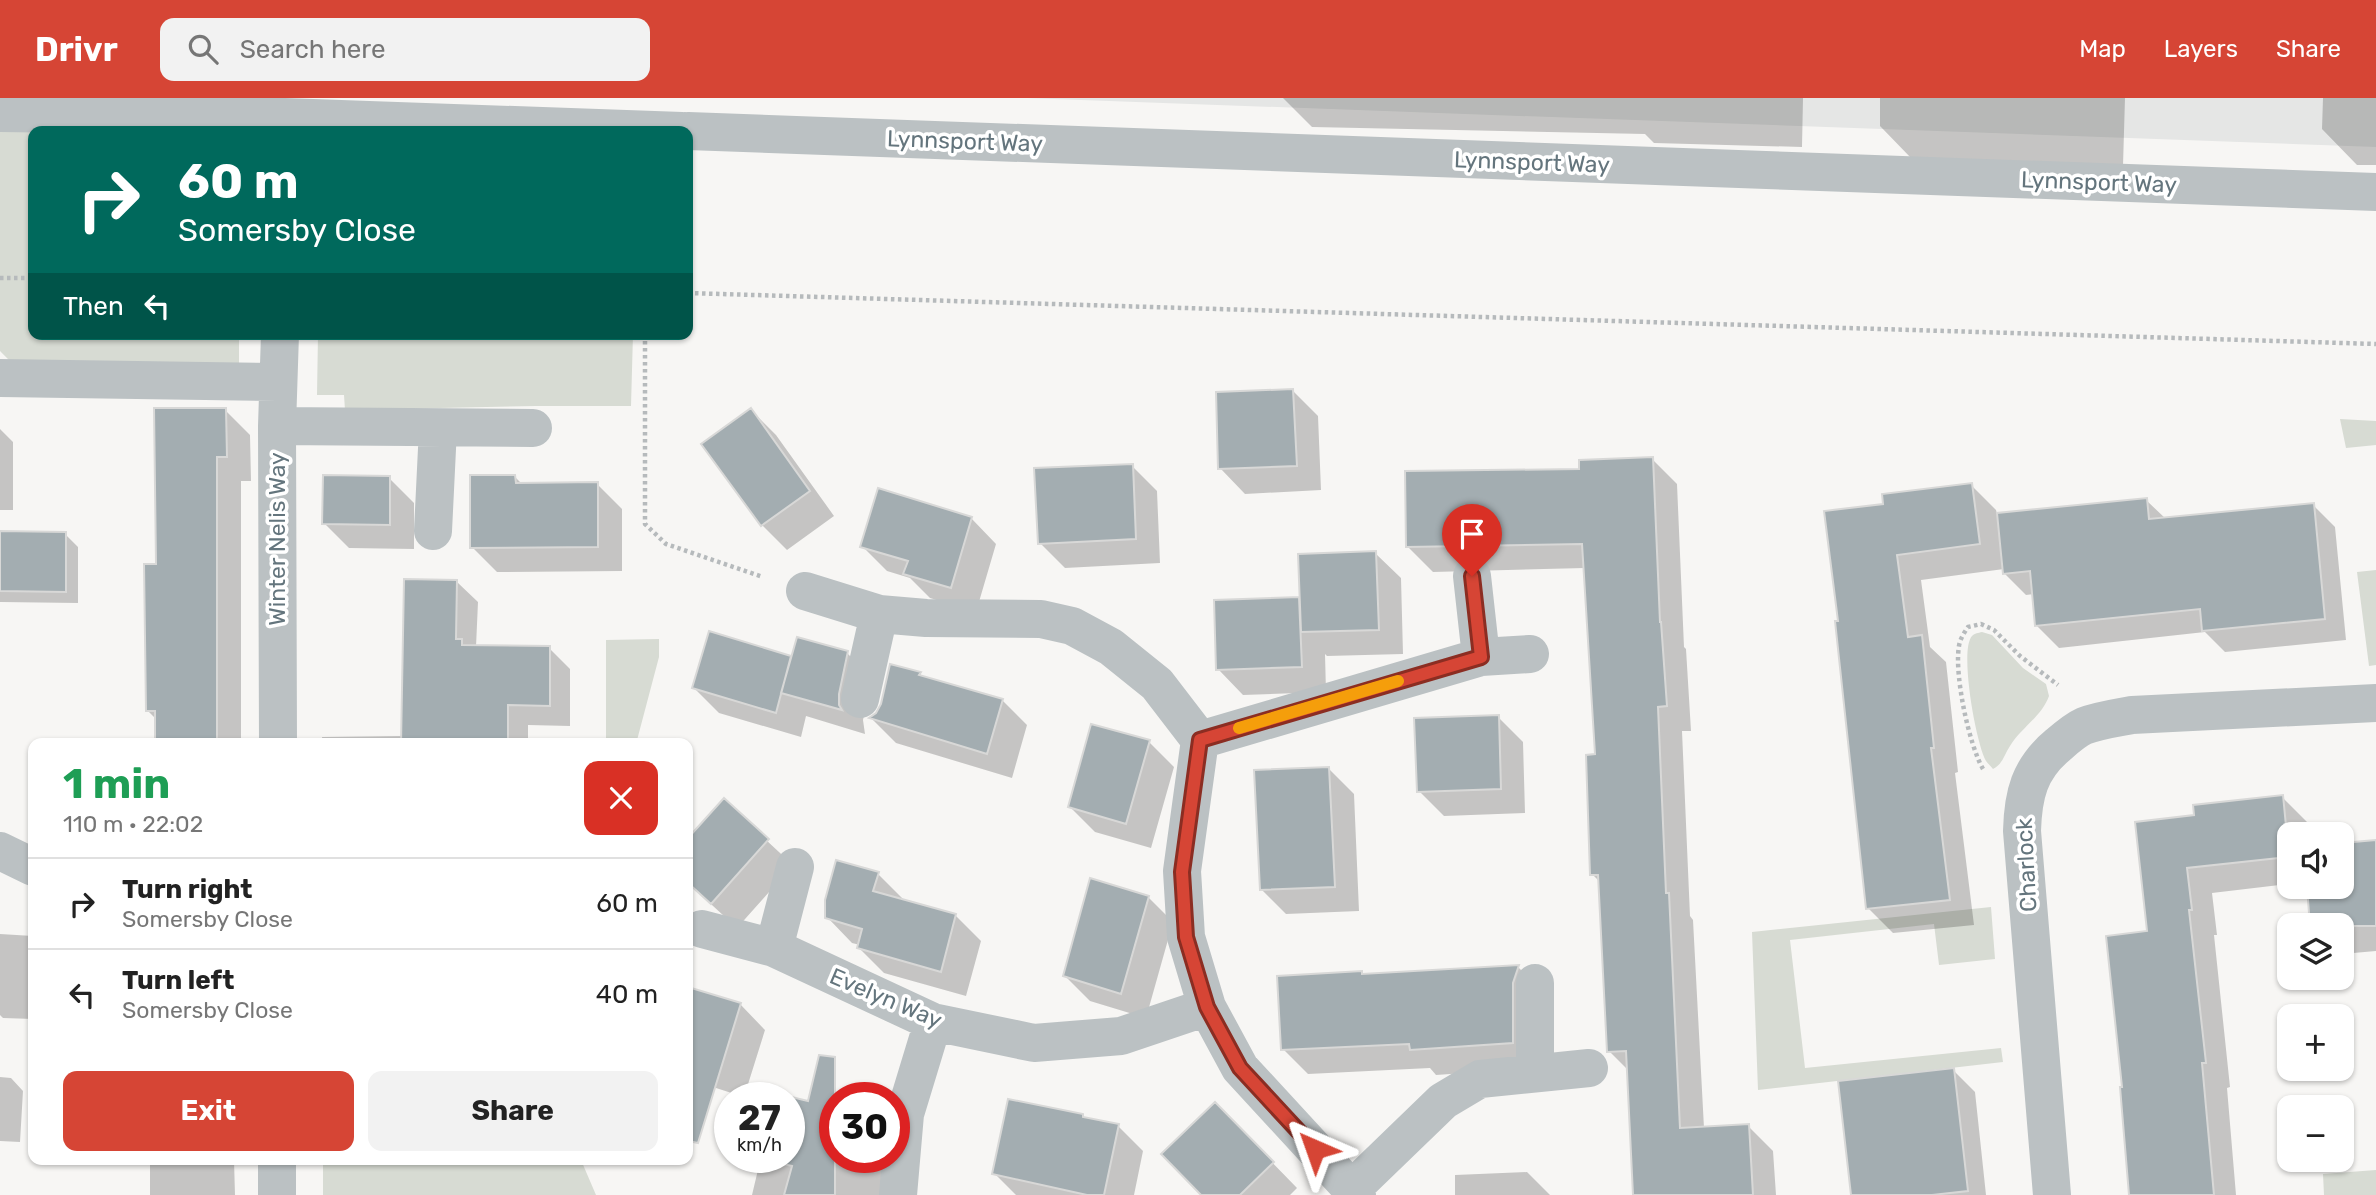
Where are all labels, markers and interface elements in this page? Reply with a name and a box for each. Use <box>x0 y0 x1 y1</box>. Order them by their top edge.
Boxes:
search box <box>160 18 650 81</box>
text: Drivr <box>35 30 118 69</box>
icon: search <box>184 30 222 68</box>
text: Search here <box>240 34 386 65</box>
text: Map <box>2079 35 2126 63</box>
text: Layers <box>2164 35 2238 63</box>
text: Share <box>2276 35 2341 63</box>
street label: Lynnsport Way <box>887 124 1044 158</box>
street label: Lynnsport Way <box>1454 145 1611 179</box>
text: 60 m <box>178 152 299 210</box>
icon: right <box>63 154 154 245</box>
street label: Lynnsport Way <box>2021 165 2178 199</box>
text: Somersby Close <box>178 211 416 249</box>
icon: left <box>138 287 176 325</box>
text: Then <box>63 291 124 322</box>
street label: Winter Nelis Way <box>263 452 291 626</box>
pin <box>1442 504 1502 576</box>
icon: arrive <box>1453 515 1491 553</box>
text: 1 min <box>63 759 170 809</box>
button: close <box>584 761 658 835</box>
text: 110 m · 22:02 <box>63 810 203 838</box>
street label: Charlock <box>2010 817 2042 913</box>
map controls <box>2277 822 2354 1172</box>
button: sound <box>2277 822 2354 899</box>
text: Turn right <box>122 874 252 905</box>
icon: right <box>63 885 101 923</box>
text: 60 m <box>596 888 658 919</box>
text: Somersby Close <box>122 905 293 933</box>
button: layers <box>2277 913 2354 990</box>
street label: Evelyn Way <box>826 962 947 1034</box>
text: Turn left <box>122 965 234 996</box>
icon: left <box>63 976 101 1014</box>
text: 40 m <box>596 979 658 1010</box>
text: Somersby Close <box>122 996 293 1024</box>
button: + <box>2277 1004 2354 1081</box>
button: Exit <box>63 1071 354 1151</box>
button: Share <box>368 1071 658 1151</box>
speed limit sign: 30 <box>819 1082 910 1173</box>
button: − <box>2277 1095 2354 1172</box>
text: 27 <box>738 1097 781 1139</box>
position arrow <box>1278 1112 1352 1186</box>
text: km/h <box>737 1134 782 1156</box>

